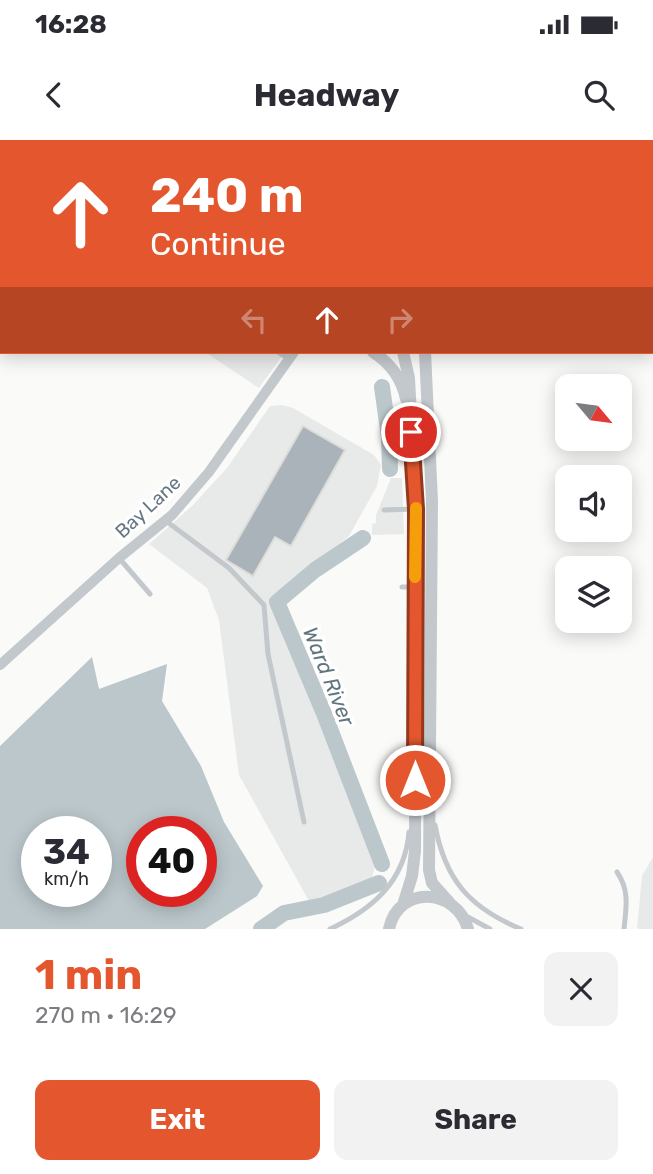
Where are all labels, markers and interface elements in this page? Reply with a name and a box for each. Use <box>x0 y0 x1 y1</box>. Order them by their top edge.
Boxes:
text: 16:28 <box>35 9 107 40</box>
icon: back <box>35 76 73 114</box>
text: Headway <box>254 76 399 114</box>
icon: search <box>580 76 618 114</box>
text: 240 m <box>150 166 304 224</box>
icon: ahead <box>35 168 126 259</box>
text: Continue <box>150 225 286 263</box>
icon: left <box>235 301 273 339</box>
icon: ahead <box>308 301 346 339</box>
icon: right <box>381 301 419 339</box>
north arrow <box>555 374 632 452</box>
map controls <box>555 374 632 633</box>
pin <box>381 402 441 462</box>
icon: arrive <box>392 413 430 451</box>
button: sound <box>555 465 632 542</box>
street label: Bay Lane <box>111 471 185 543</box>
button: layers <box>555 556 632 633</box>
water label: Ward River <box>298 623 360 730</box>
position arrow <box>378 743 452 817</box>
speed limit sign: 40 <box>126 816 217 907</box>
text: 34 <box>43 831 90 873</box>
text: km/h <box>44 868 89 890</box>
text: 1 min <box>35 950 142 1000</box>
button: close <box>544 952 618 1026</box>
text: 270 m · 16:29 <box>35 1001 177 1029</box>
button: Exit <box>35 1080 320 1160</box>
button: Share <box>334 1080 618 1160</box>

